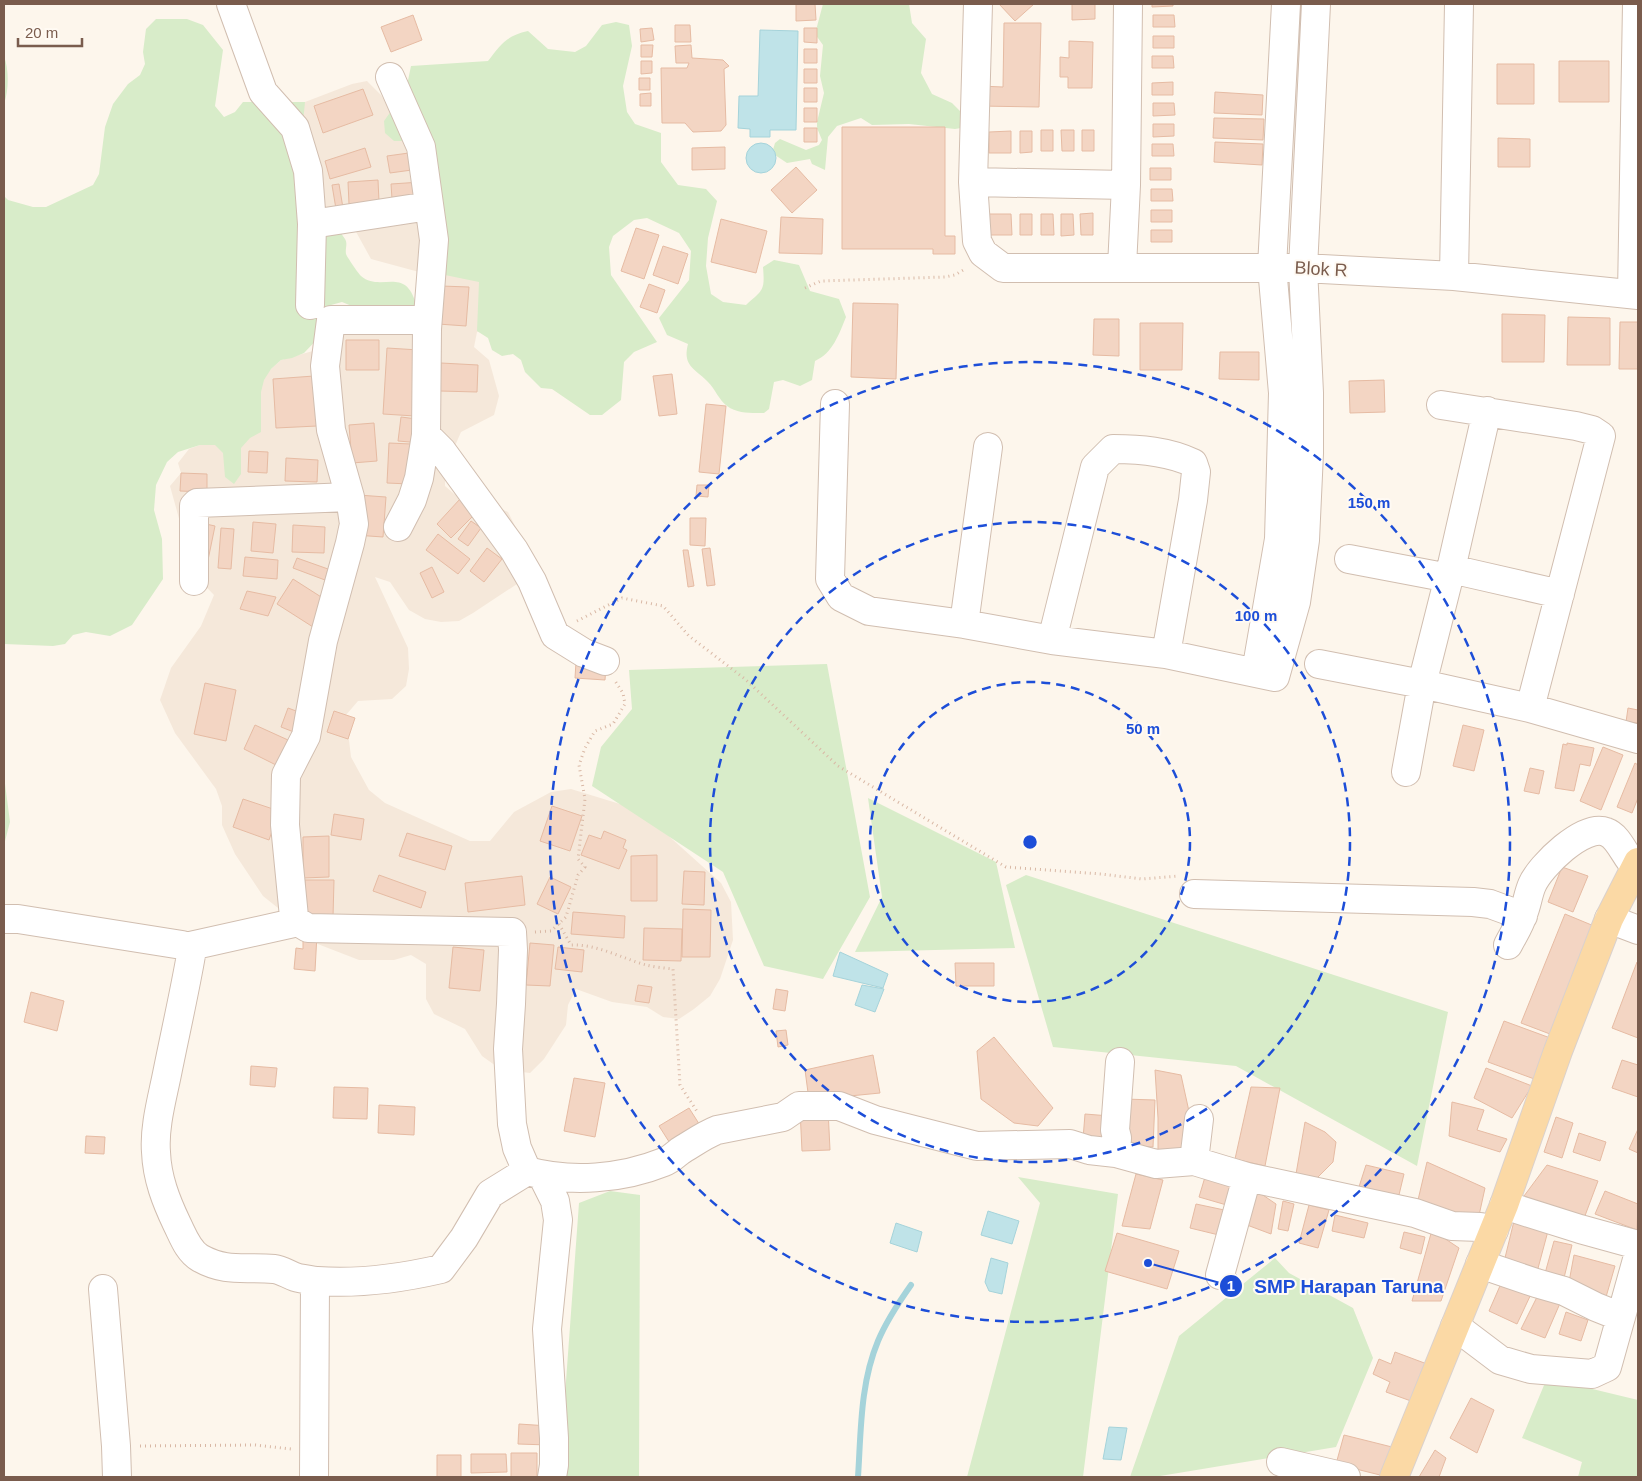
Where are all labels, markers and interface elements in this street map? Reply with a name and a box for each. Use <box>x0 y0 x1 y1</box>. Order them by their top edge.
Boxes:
scale bar <box>18 15 81 47</box>
text: 20 m <box>25 24 58 41</box>
street label: Blok R <box>1294 258 1348 280</box>
text: 150 m <box>1348 494 1390 511</box>
text: 100 m <box>1235 607 1277 624</box>
text: 50 m <box>1126 720 1160 737</box>
centre of rings <box>1021 833 1039 851</box>
callout: SMP Harapan Taruna <box>1219 1269 1454 1303</box>
text: SMP Harapan Taruna <box>1254 1276 1444 1297</box>
text: 1 <box>1227 1277 1235 1294</box>

